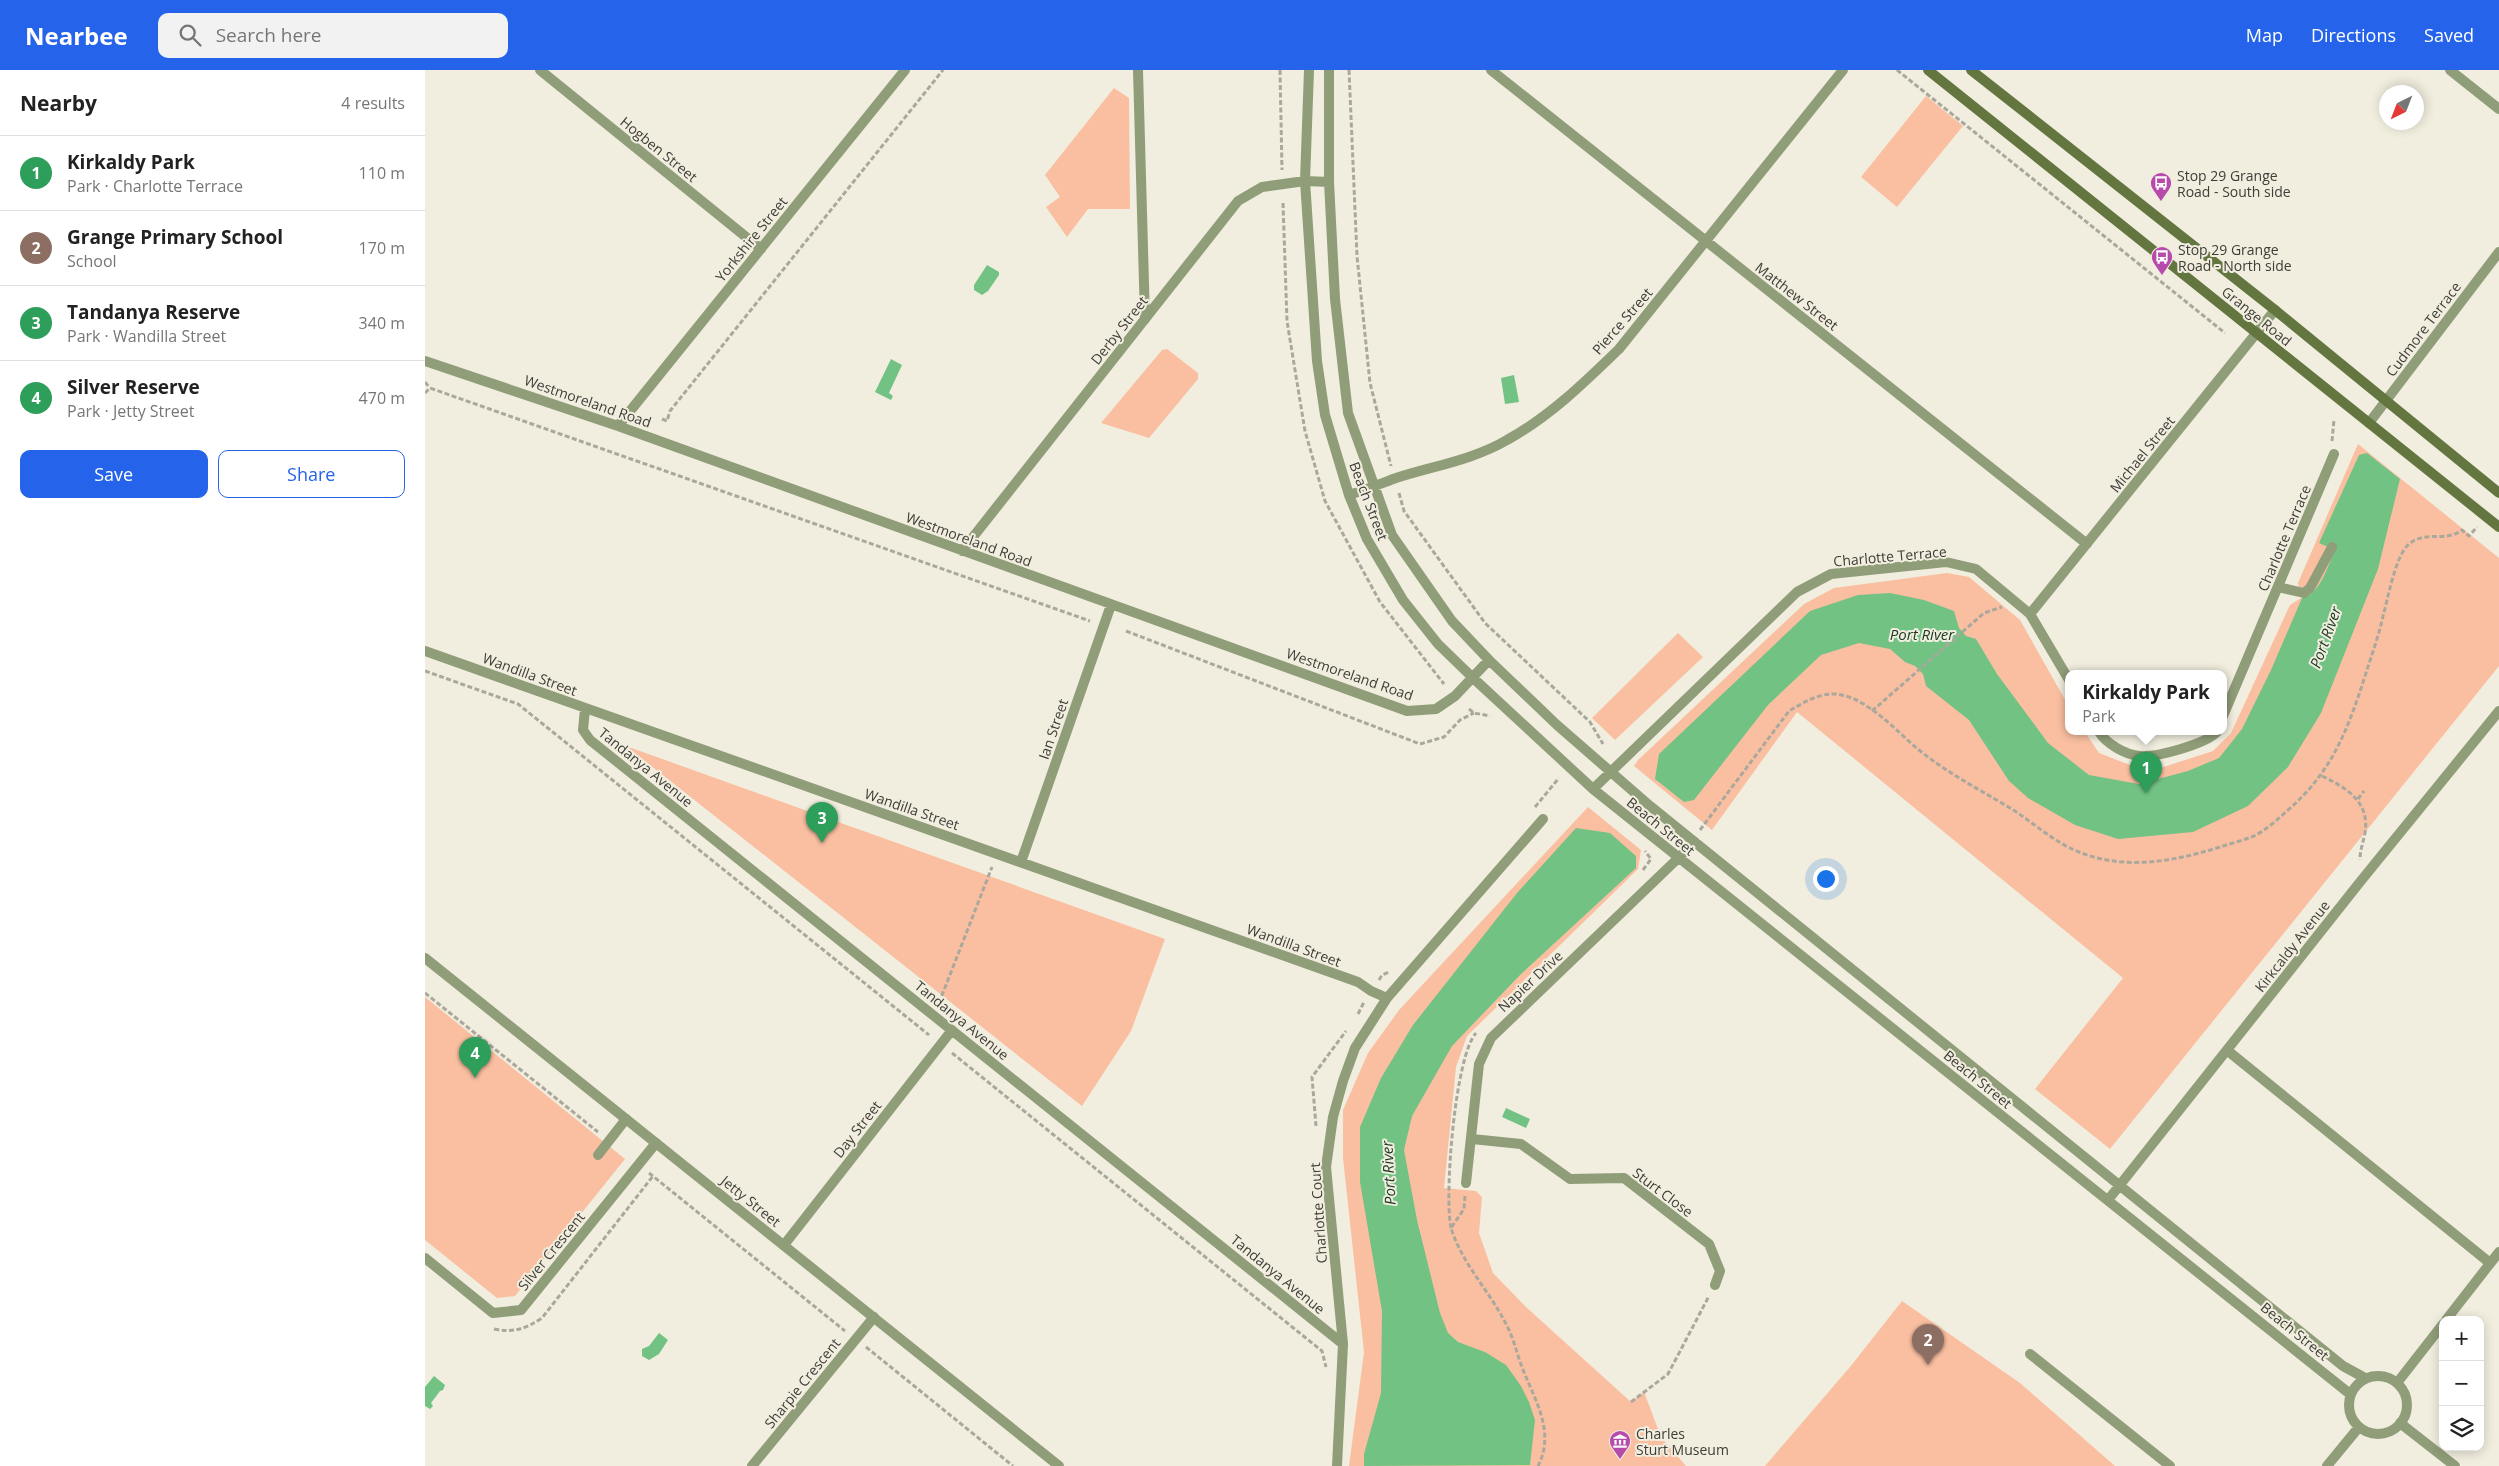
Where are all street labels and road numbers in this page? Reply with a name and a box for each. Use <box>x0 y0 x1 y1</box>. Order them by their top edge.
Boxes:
street label: Hogben Street <box>616 112 702 186</box>
street label: Yorkshire Street <box>711 192 791 286</box>
street label: Matthew Street <box>1752 258 1842 334</box>
street label: Cudmore Terrace <box>2381 278 2465 380</box>
street label: Grange Road <box>2218 282 2296 350</box>
street label: Pierce Street <box>1588 284 1656 358</box>
street label: Derby Street <box>1086 292 1152 368</box>
street label: Westmoreland Road <box>522 370 654 432</box>
street label: Michael Street <box>2105 412 2179 496</box>
street label: Beach Street <box>1345 459 1393 543</box>
street label: Charlotte Terrace <box>2253 482 2315 594</box>
street label: Westmoreland Road <box>903 507 1035 571</box>
street label: Charlotte Terrace <box>1833 542 1948 570</box>
street label: Westmoreland Road <box>1284 643 1416 705</box>
street label: Wandilla Street <box>480 648 580 700</box>
street label: Ian Street <box>1034 696 1072 762</box>
street label: Tandanya Avenue <box>595 723 697 811</box>
street label: Wandilla Street <box>862 784 962 834</box>
street label: Beach Street <box>1623 793 1699 859</box>
street label: Kirkcaldy Avenue <box>2250 896 2334 996</box>
street label: Wandilla Street <box>1244 919 1344 971</box>
street label: Napier Drive <box>1494 946 1567 1016</box>
street label: Tandanya Avenue <box>911 976 1013 1064</box>
street label: Beach Street <box>1940 1046 2016 1112</box>
street label: Day Street <box>829 1096 885 1162</box>
street label: Charlotte Court <box>1305 1162 1331 1264</box>
street label: Sturt Close <box>1629 1163 1697 1221</box>
street label: Jetty Street <box>716 1170 785 1231</box>
street label: Silver Crescent <box>513 1208 589 1294</box>
street label: Tandanya Avenue <box>1227 1230 1329 1318</box>
street label: Beach Street <box>2257 1298 2333 1364</box>
street label: Sharpie Crescent <box>760 1334 844 1432</box>

